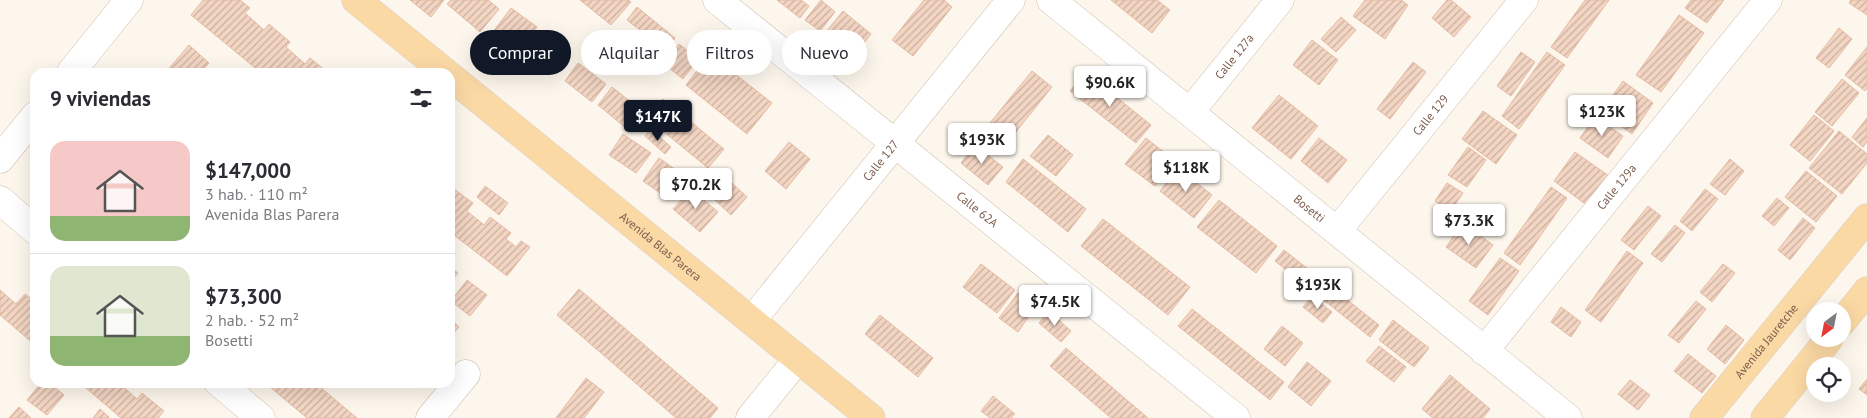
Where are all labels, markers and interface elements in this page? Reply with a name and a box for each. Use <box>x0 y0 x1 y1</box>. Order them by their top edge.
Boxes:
chip: Comprar <box>470 30 571 75</box>
chip: Alquilar <box>581 30 677 75</box>
chip: Filtros <box>687 30 772 75</box>
chip: Nuevo <box>782 30 867 75</box>
street label: Calle 127a <box>1211 31 1257 82</box>
pin: $90.6K <box>1069 66 1151 108</box>
text: $90.6K <box>1085 72 1135 92</box>
icon: filters <box>407 84 435 112</box>
text: 9 viviendas <box>50 85 151 112</box>
street label: Calle 129 <box>1409 91 1451 138</box>
pin: $123K <box>1567 94 1637 137</box>
pin: $147K <box>623 100 693 142</box>
text: $123K <box>1579 101 1625 121</box>
text: $147K <box>635 106 681 126</box>
pin: $193K <box>947 122 1017 165</box>
text: $193K <box>959 129 1005 149</box>
street label: Calle 127 <box>859 137 902 184</box>
pin: $118K <box>1151 150 1221 193</box>
text: $147,000 <box>205 157 291 184</box>
text: $118K <box>1163 157 1209 177</box>
icon: home <box>90 161 150 221</box>
street label: Calle 129a <box>1593 161 1639 213</box>
pin: $70.2K <box>655 168 737 210</box>
text: $70.2K <box>671 174 721 194</box>
text: 3 hab. · 110 m² <box>205 184 308 204</box>
street label: Calle 62A <box>954 188 1001 230</box>
street label: Bosetti <box>1291 191 1328 225</box>
text: Avenida Blas Parera <box>205 204 340 224</box>
pin: $73.3K <box>1428 204 1510 246</box>
street label: Avenida Blas Parera <box>617 209 705 284</box>
text: $73.3K <box>1444 210 1494 230</box>
pin: $193K <box>1283 268 1353 310</box>
text: $193K <box>1295 274 1341 294</box>
text: $73,300 <box>205 283 282 310</box>
pin: $74.5K <box>1014 284 1096 327</box>
icon: home <box>90 286 150 346</box>
text: $74.5K <box>1030 291 1080 311</box>
street label: Avenida Jauretche <box>1731 301 1801 381</box>
north arrow <box>1806 302 1851 348</box>
map controls <box>1806 302 1851 402</box>
text: 2 hab. · 52 m² <box>205 310 299 330</box>
text: Bosetti <box>205 330 253 350</box>
button: locate <box>1806 357 1851 402</box>

